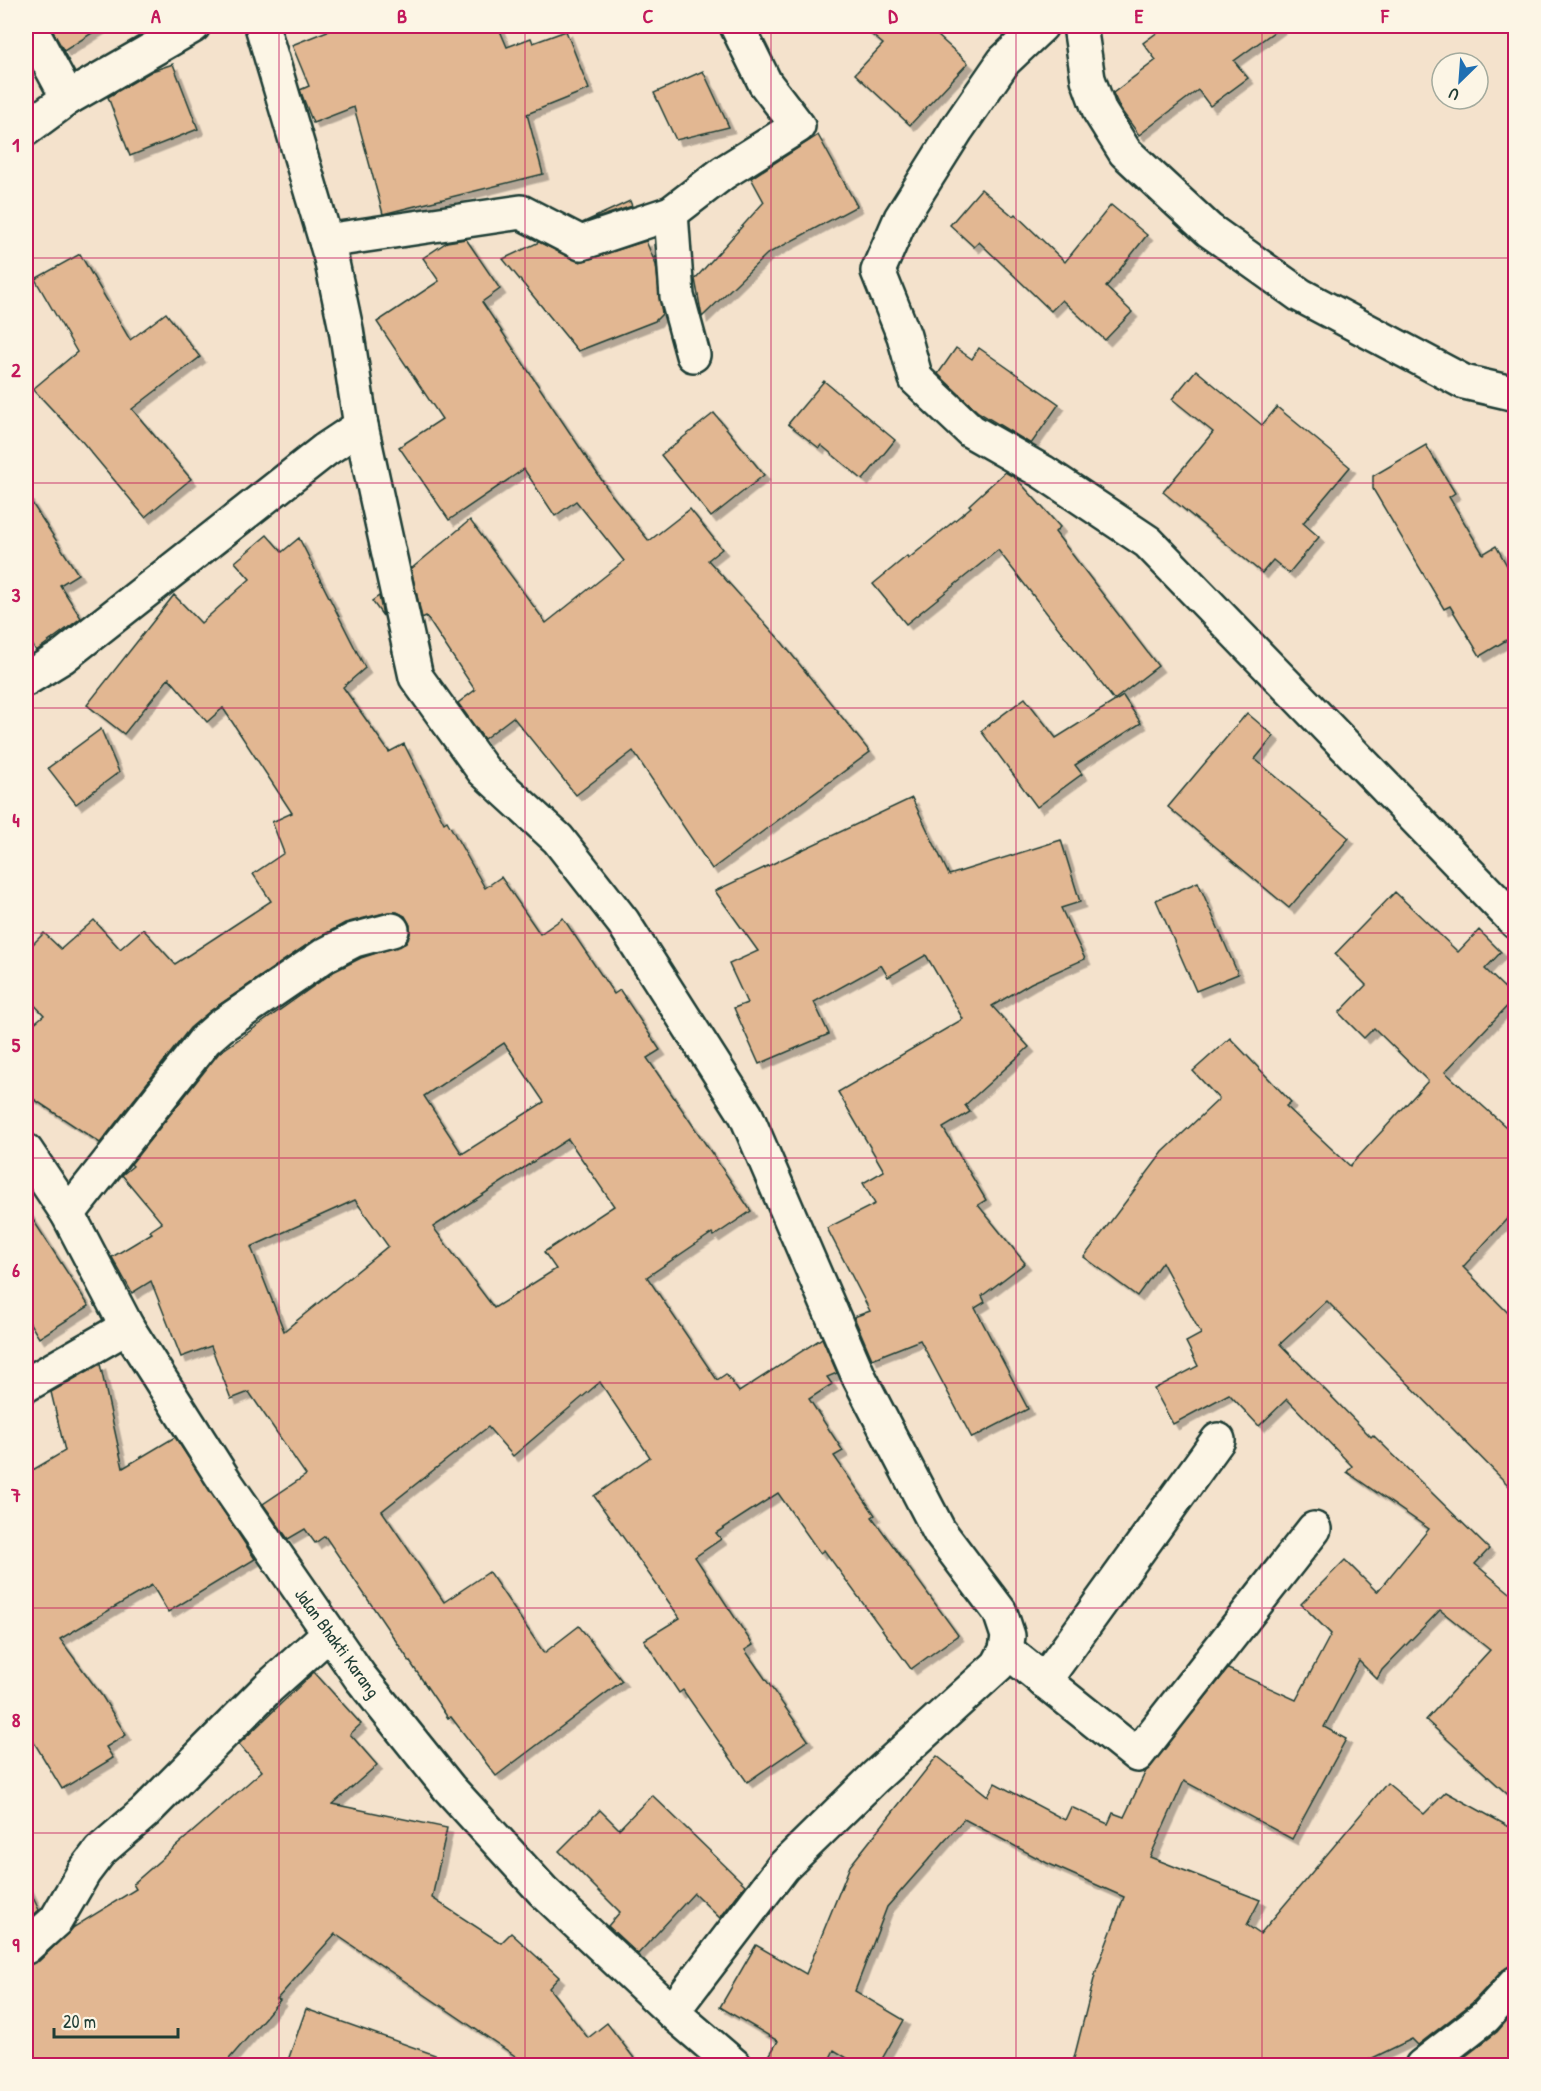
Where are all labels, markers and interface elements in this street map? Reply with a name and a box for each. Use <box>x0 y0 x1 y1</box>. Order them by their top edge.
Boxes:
text: A <box>151 2 161 29</box>
text: B <box>397 2 407 29</box>
text: C <box>643 2 654 29</box>
text: D <box>888 2 898 29</box>
text: E <box>1135 2 1144 29</box>
text: F <box>1380 2 1390 29</box>
north arrow <box>1430 51 1490 111</box>
text: U <box>1445 83 1462 106</box>
text: 1 <box>12 131 20 158</box>
text: 2 <box>11 356 21 383</box>
text: 3 <box>12 581 21 608</box>
text: 4 <box>12 806 20 833</box>
text: 5 <box>12 1031 21 1058</box>
text: 6 <box>12 1256 20 1283</box>
text: 7 <box>10 1481 21 1508</box>
street label: Jalan Bhakti Karang <box>289 1583 386 1703</box>
text: 8 <box>12 1706 21 1733</box>
text: 9 <box>12 1931 20 1958</box>
scale bar <box>54 2001 178 2039</box>
text: 20 m <box>63 2009 96 2034</box>

